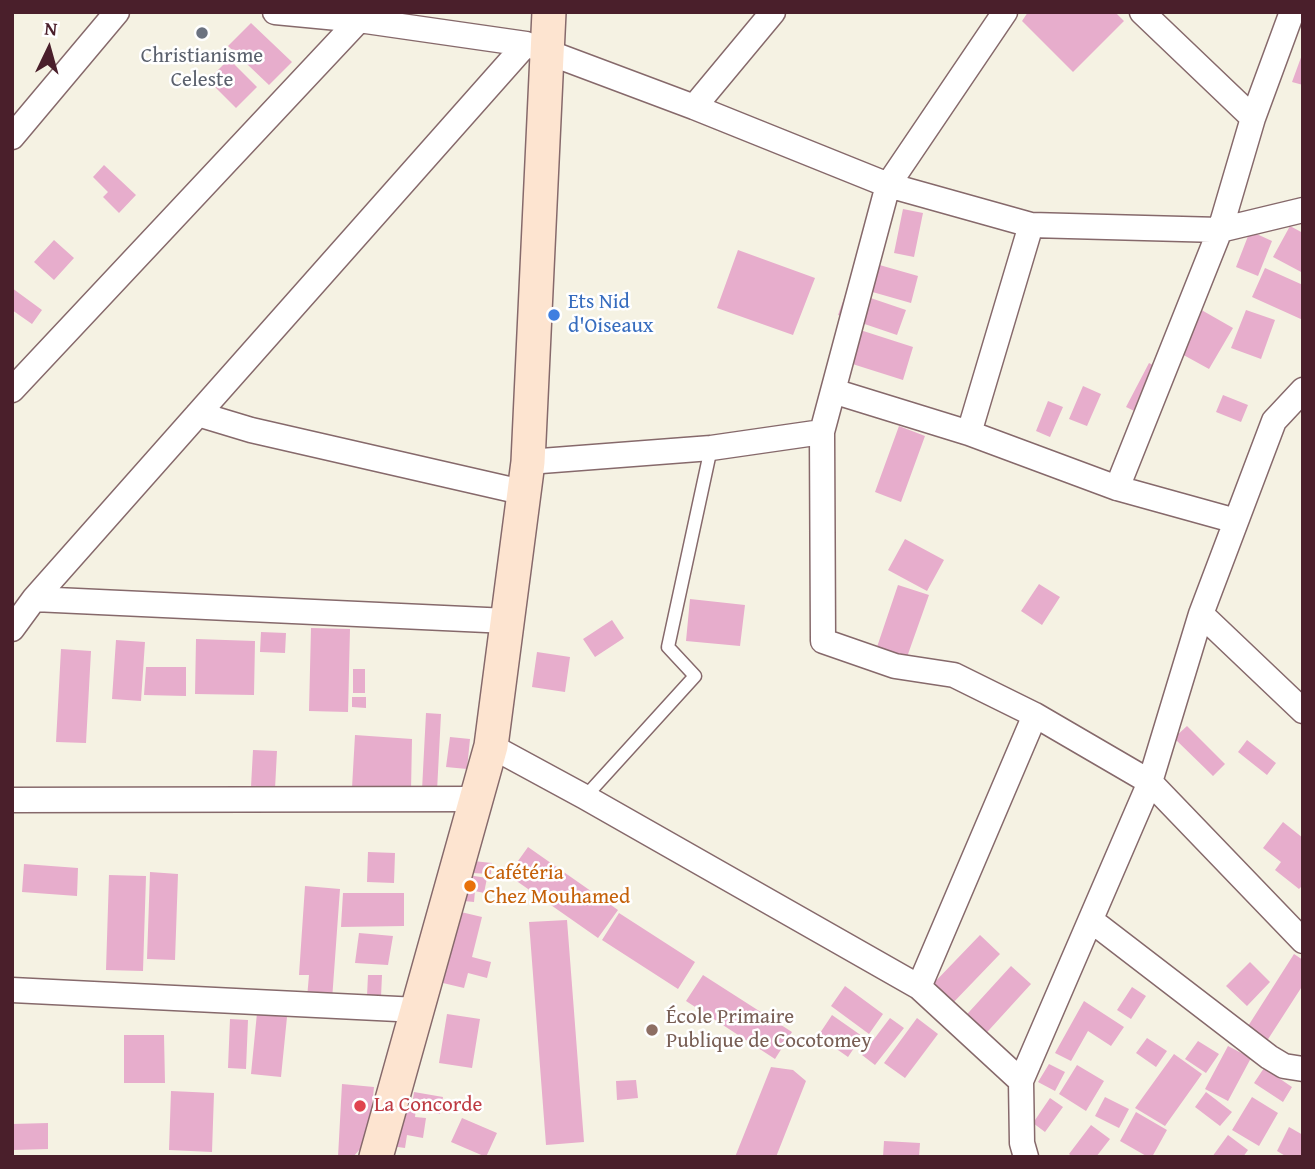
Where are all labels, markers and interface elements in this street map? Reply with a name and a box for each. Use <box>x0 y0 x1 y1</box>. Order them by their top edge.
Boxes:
north arrow <box>14 14 84 84</box>
text: N <box>43 14 58 43</box>
marker: Christianisme Celeste <box>194 25 210 41</box>
place label: Christianisme Celeste <box>141 44 263 94</box>
place label: Ets Nid d'Oiseaux <box>568 290 653 340</box>
marker: Ets Nid d'Oiseaux <box>546 307 562 323</box>
place label: Cafétéria Chez Mouhamed <box>484 861 630 911</box>
marker: Cafétéria Chez Mouhamed <box>462 878 478 894</box>
place label: École Primaire Publique de Cocotomey <box>666 1005 872 1055</box>
marker: École Primaire Publique de Cocotomey <box>644 1022 660 1038</box>
place label: La Concorde <box>374 1093 482 1119</box>
marker: La Concorde <box>352 1098 368 1114</box>

